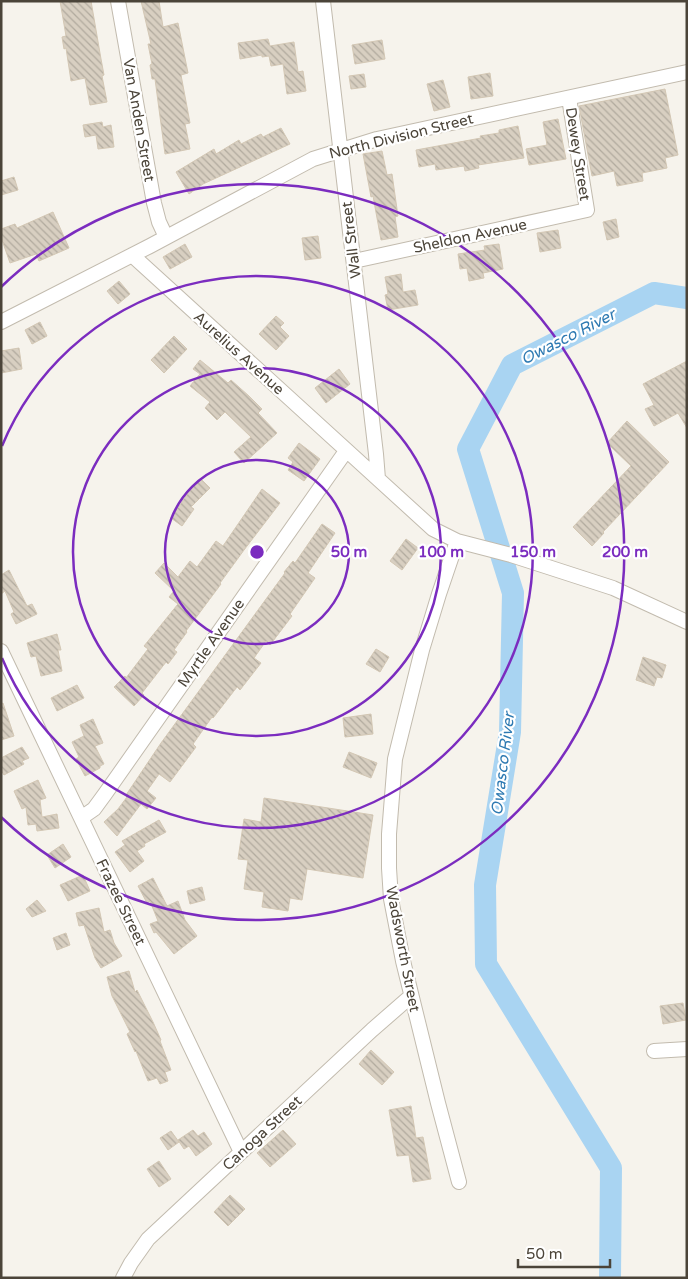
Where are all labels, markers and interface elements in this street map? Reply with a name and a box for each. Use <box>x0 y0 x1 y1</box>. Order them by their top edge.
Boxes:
street label: Van Anden Street <box>119 57 159 183</box>
street label: Dewey Street <box>562 106 594 202</box>
street label: North Division Street <box>327 109 475 163</box>
street label: Wall Street <box>337 200 365 279</box>
street label: Sheldon Avenue <box>411 215 529 257</box>
water label: Owasco River <box>517 304 620 369</box>
street label: Aurelius Avenue <box>190 308 288 398</box>
centre of rings <box>248 543 266 561</box>
text: 50 m <box>331 543 367 561</box>
text: 100 m <box>418 543 464 561</box>
text: 150 m <box>510 543 556 561</box>
text: 200 m <box>602 543 648 561</box>
street label: Myrtle Avenue <box>174 595 248 691</box>
water label: Owasco River <box>487 710 519 817</box>
street label: Frazee Street <box>92 856 150 948</box>
street label: Wadsworth Street <box>382 885 424 1014</box>
street label: Canoga Street <box>219 1092 306 1174</box>
scale bar <box>518 1236 610 1268</box>
text: 50 m <box>526 1245 563 1263</box>

